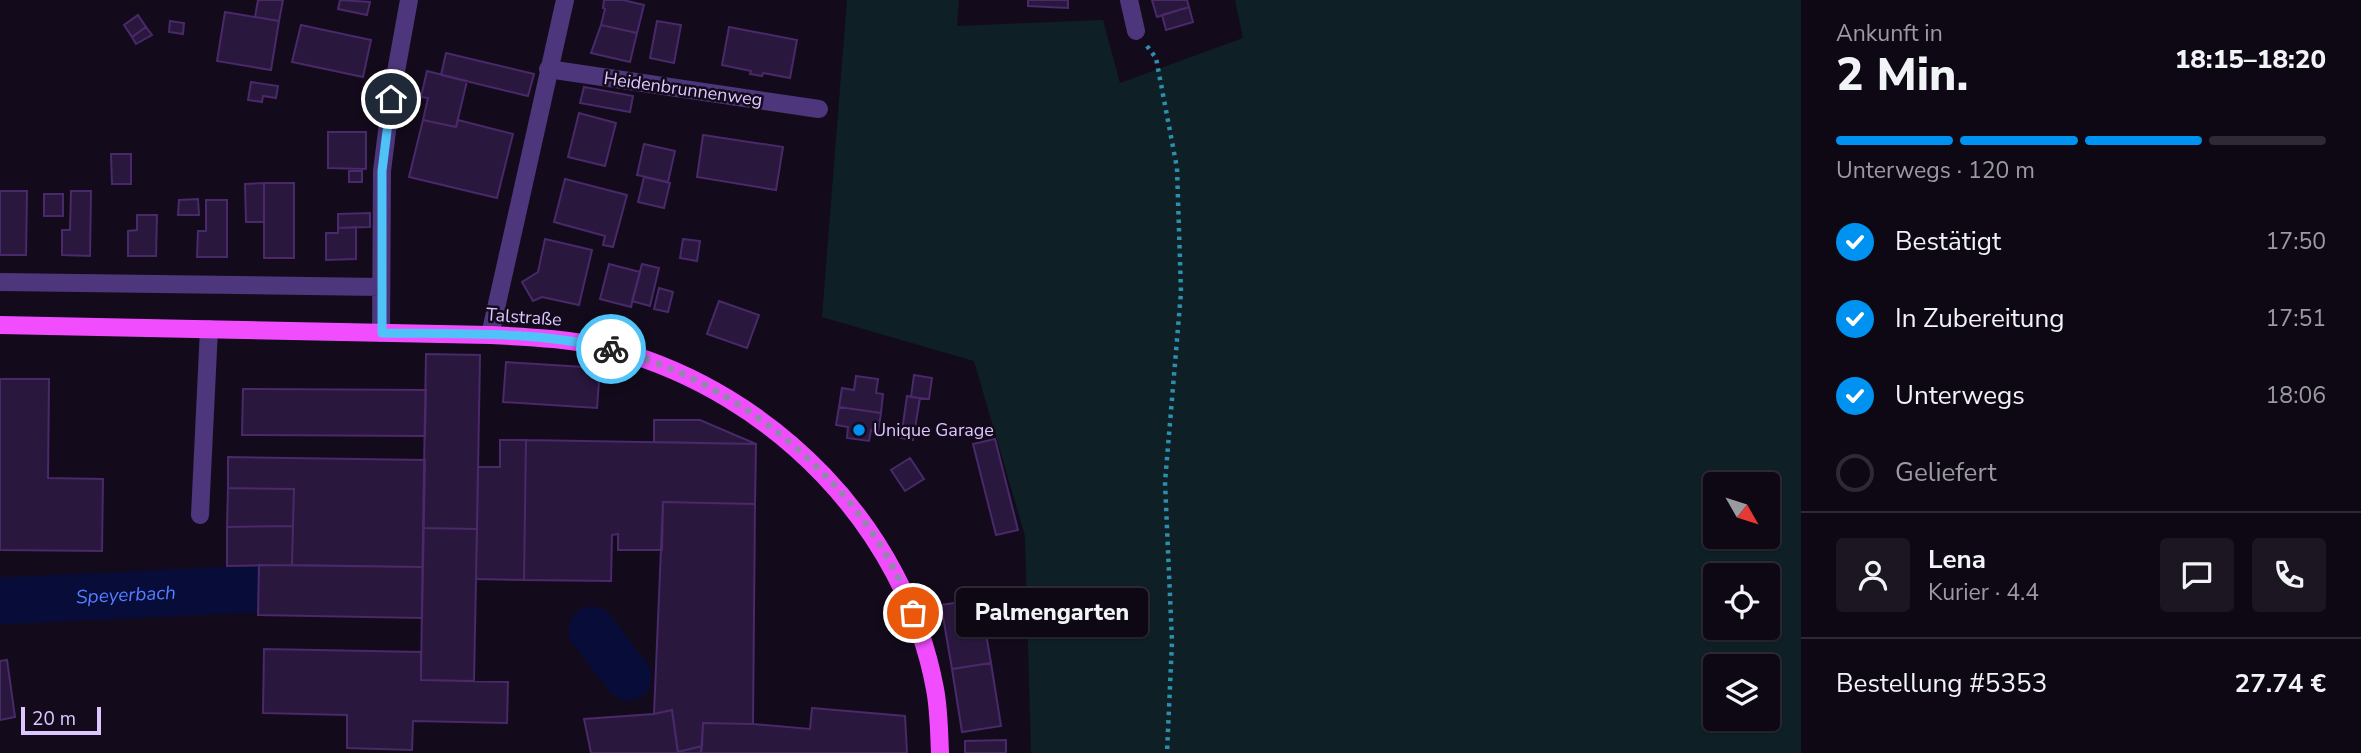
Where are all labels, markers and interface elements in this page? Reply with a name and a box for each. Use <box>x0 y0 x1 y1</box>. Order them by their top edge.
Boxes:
text: Ankunft in <box>1836 18 1943 49</box>
text: 18:15–18:20 <box>2175 42 2326 77</box>
text: 2 Min. <box>1836 43 1968 106</box>
street label: Heidenbrunnenweg <box>602 66 764 112</box>
pin <box>361 69 421 129</box>
icon: home <box>372 80 410 118</box>
text: Unterwegs · 120 m <box>1836 155 2035 186</box>
icon: check <box>1836 223 1874 261</box>
text: Bestätigt <box>1895 224 2001 259</box>
text: 17:50 <box>2266 226 2326 257</box>
icon: check <box>1836 300 1874 338</box>
text: In Zubereitung <box>1895 301 2064 336</box>
street label: Talstraße <box>485 302 563 332</box>
text: 17:51 <box>2266 303 2326 334</box>
courier <box>576 314 646 384</box>
icon: bike <box>592 330 630 368</box>
icon: check <box>1836 377 1874 415</box>
text: Unterwegs <box>1895 378 2025 413</box>
text: 18:06 <box>2266 380 2326 411</box>
place label: Unique Garage <box>873 418 994 442</box>
marker: Unique Garage <box>851 422 867 438</box>
text: Geliefert <box>1895 455 1996 490</box>
north arrow <box>1703 472 1780 550</box>
map controls <box>1703 472 1780 731</box>
button: person <box>1836 538 1910 612</box>
button: chat <box>2160 538 2234 612</box>
button: phone <box>2252 538 2326 612</box>
text: Lena <box>1928 542 1986 577</box>
button: locate <box>1703 563 1780 640</box>
text: Kurier · 4.4 <box>1928 577 2039 608</box>
water label: Speyerbach <box>75 580 176 610</box>
pin <box>883 583 943 643</box>
callout: Palmengarten <box>955 588 1148 638</box>
icon: bag <box>894 594 932 632</box>
text: Palmengarten <box>975 597 1129 628</box>
button: layers <box>1703 654 1780 731</box>
text: Bestellung #5353 <box>1836 666 2047 701</box>
text: 27.74 € <box>2235 666 2326 701</box>
scale bar <box>21 704 102 736</box>
text: 20 m <box>32 706 76 732</box>

